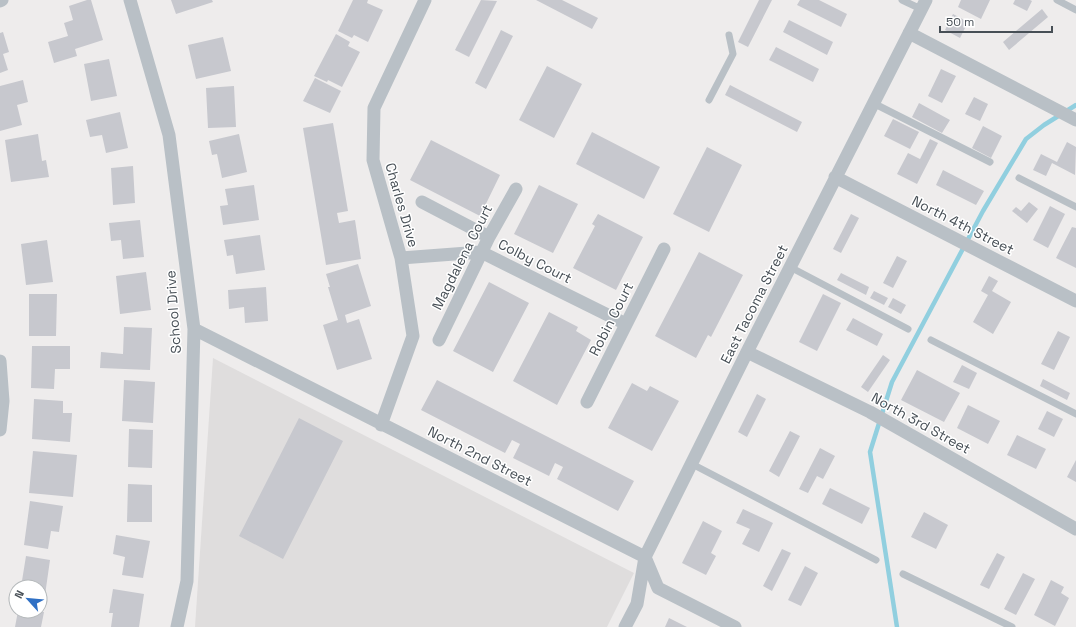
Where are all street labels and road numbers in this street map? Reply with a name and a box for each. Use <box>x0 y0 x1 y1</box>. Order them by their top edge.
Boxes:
street label: Charles Drive <box>381 161 423 249</box>
street label: North 4th Street <box>909 192 1017 258</box>
street label: Magdalena Court <box>428 201 496 313</box>
street label: Colby Court <box>495 235 575 287</box>
street label: East Tacoma Street <box>716 241 792 367</box>
street label: School Drive <box>161 270 185 354</box>
street label: Robin Court <box>585 279 637 359</box>
street label: North 3rd Street <box>868 388 974 458</box>
street label: North 2nd Street <box>425 422 535 490</box>

